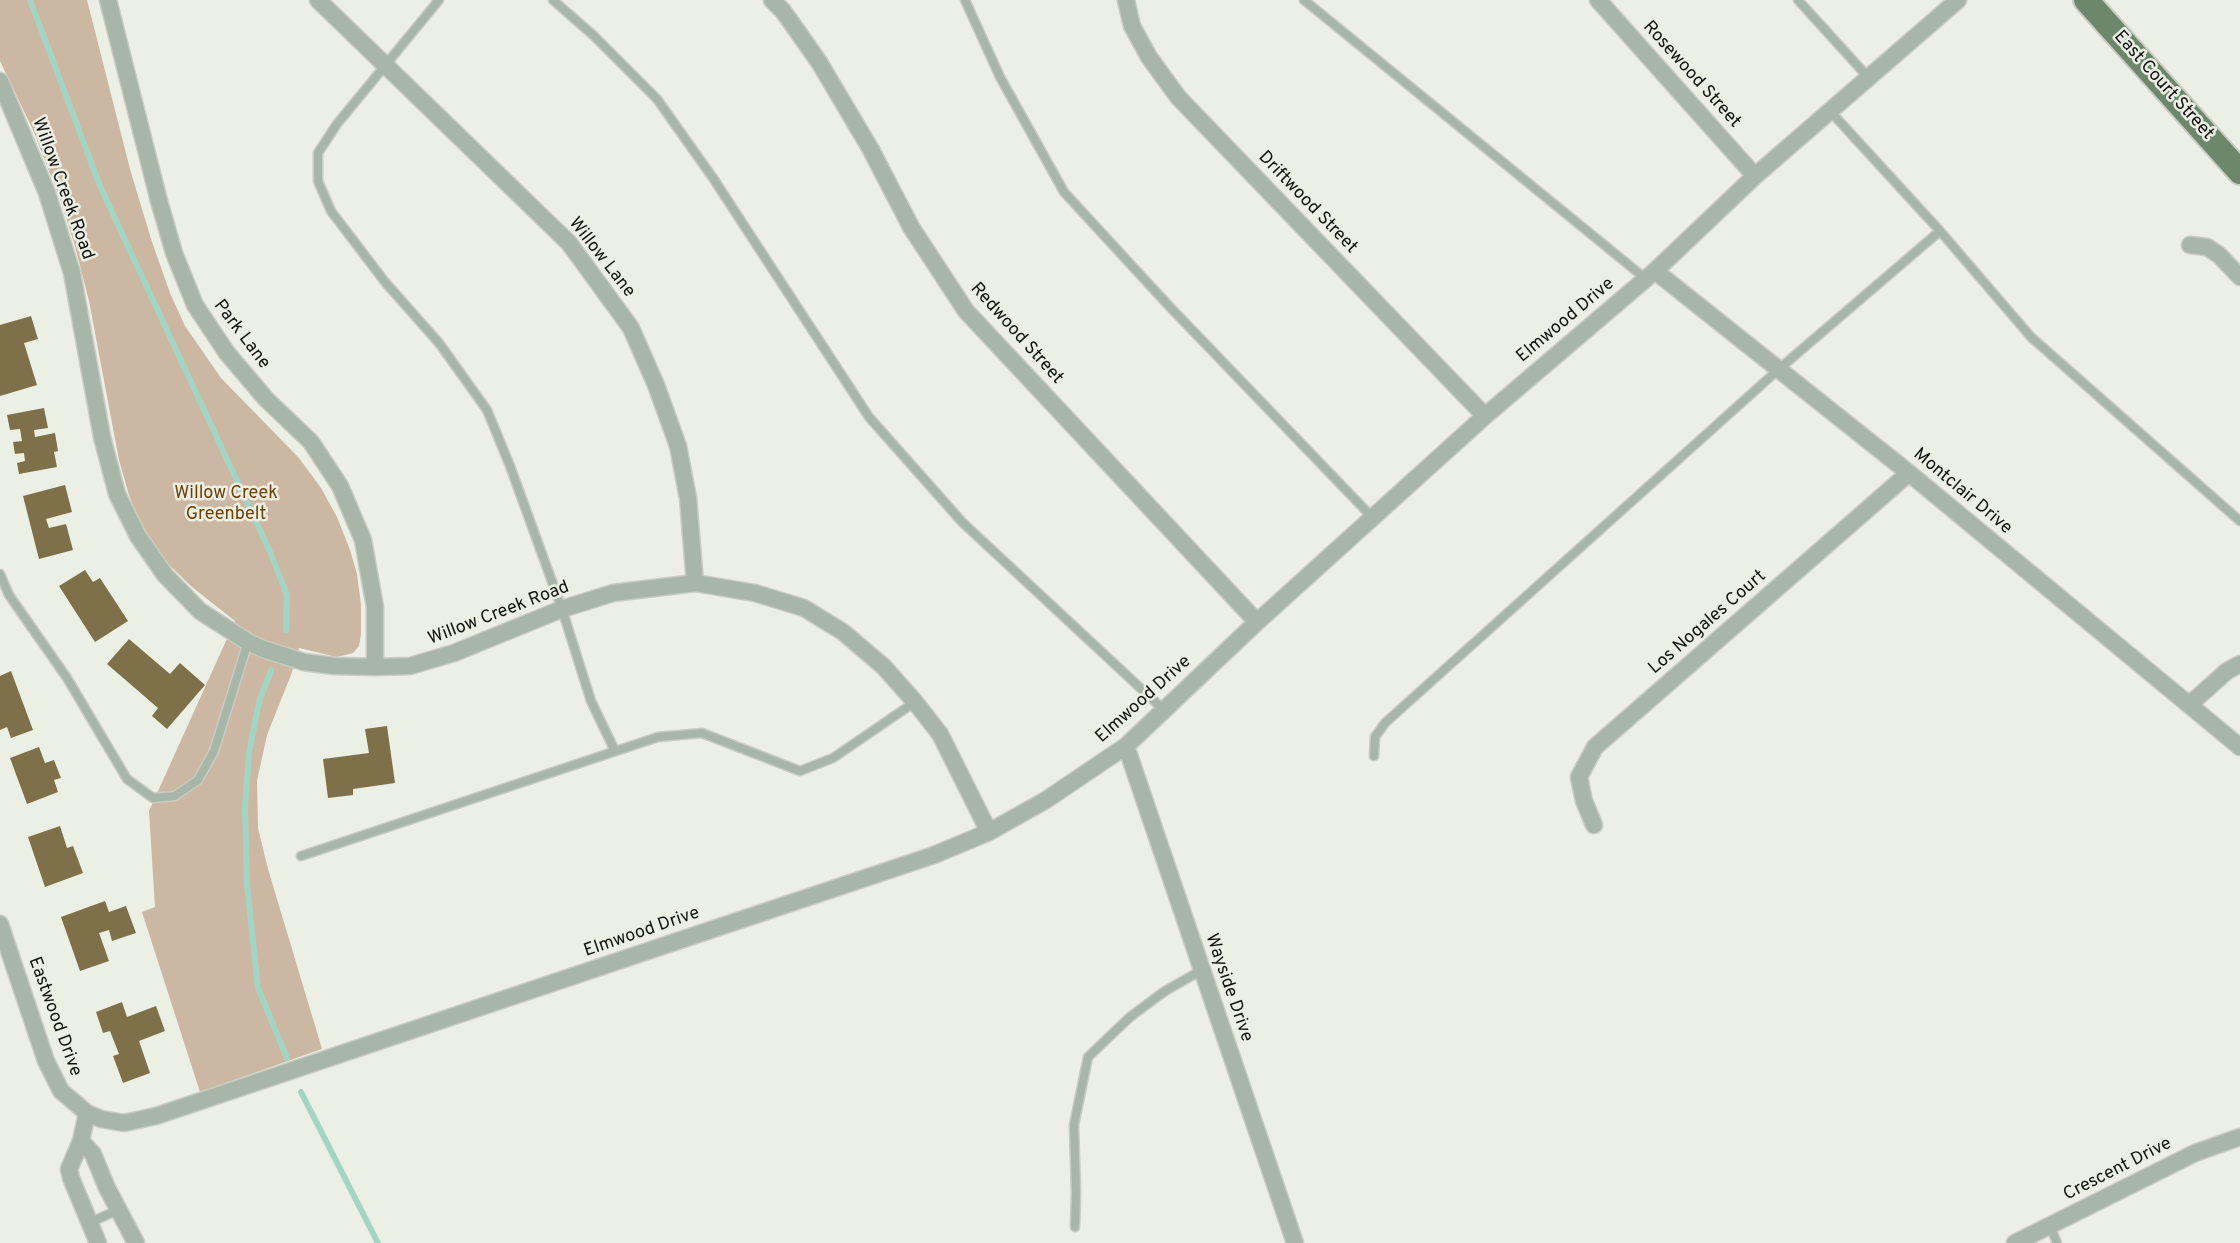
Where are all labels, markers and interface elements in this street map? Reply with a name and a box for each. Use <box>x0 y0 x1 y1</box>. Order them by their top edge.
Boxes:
street label: Rosewood Street <box>1637 17 1745 133</box>
street label: East Court Street <box>2108 27 2218 145</box>
street label: Willow Creek Road <box>26 115 98 263</box>
street label: Driftwood Street <box>1253 147 1361 259</box>
street label: Willow Lane <box>563 214 639 302</box>
street label: Elmwood Drive <box>1513 274 1619 368</box>
street label: Redwood Street <box>965 279 1067 389</box>
street label: Park Lane <box>208 296 274 374</box>
street label: Montclair Drive <box>1908 444 2016 540</box>
park label: Willow Creek Greenbelt <box>174 483 278 526</box>
street label: Los Nogales Court <box>1645 566 1771 680</box>
street label: Willow Creek Road <box>425 577 573 651</box>
street label: Elmwood Drive <box>1092 652 1196 748</box>
street label: Elmwood Drive <box>581 903 703 963</box>
street label: Wayside Drive <box>1199 931 1257 1045</box>
street label: Eastwood Drive <box>22 954 86 1080</box>
street label: Crescent Drive <box>2060 1133 2176 1207</box>

